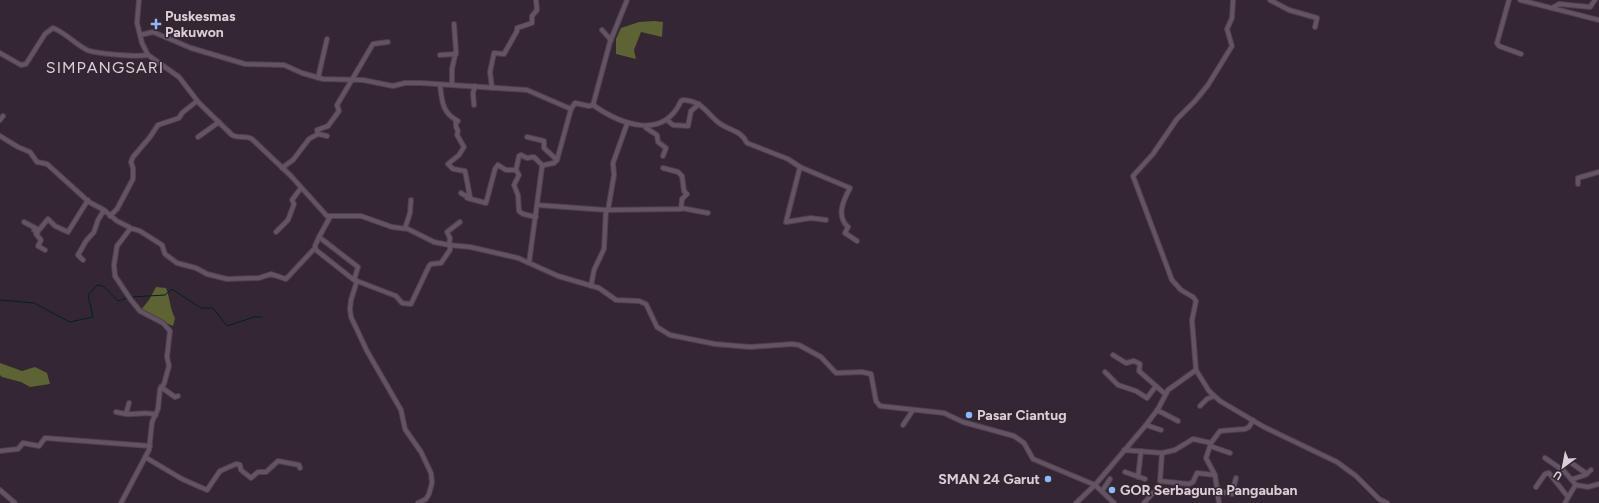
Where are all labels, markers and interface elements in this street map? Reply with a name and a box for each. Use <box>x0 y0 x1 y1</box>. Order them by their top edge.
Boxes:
place label: Puskesmas Pakuwon <box>165 8 236 41</box>
marker: Puskesmas Pakuwon <box>150 18 162 30</box>
district label: SIMPANGSARI <box>46 58 164 77</box>
place label: Pasar Ciantug <box>977 407 1067 424</box>
marker: Pasar Ciantug <box>964 410 974 420</box>
north arrow <box>1543 447 1583 487</box>
text: U <box>1551 467 1565 483</box>
place label: SMAN 24 Garut <box>938 471 1040 488</box>
marker: SMAN 24 Garut <box>1043 474 1053 484</box>
place label: GOR Serbaguna Pangauban <box>1120 482 1298 499</box>
marker: GOR Serbaguna Pangauban <box>1107 485 1117 495</box>

